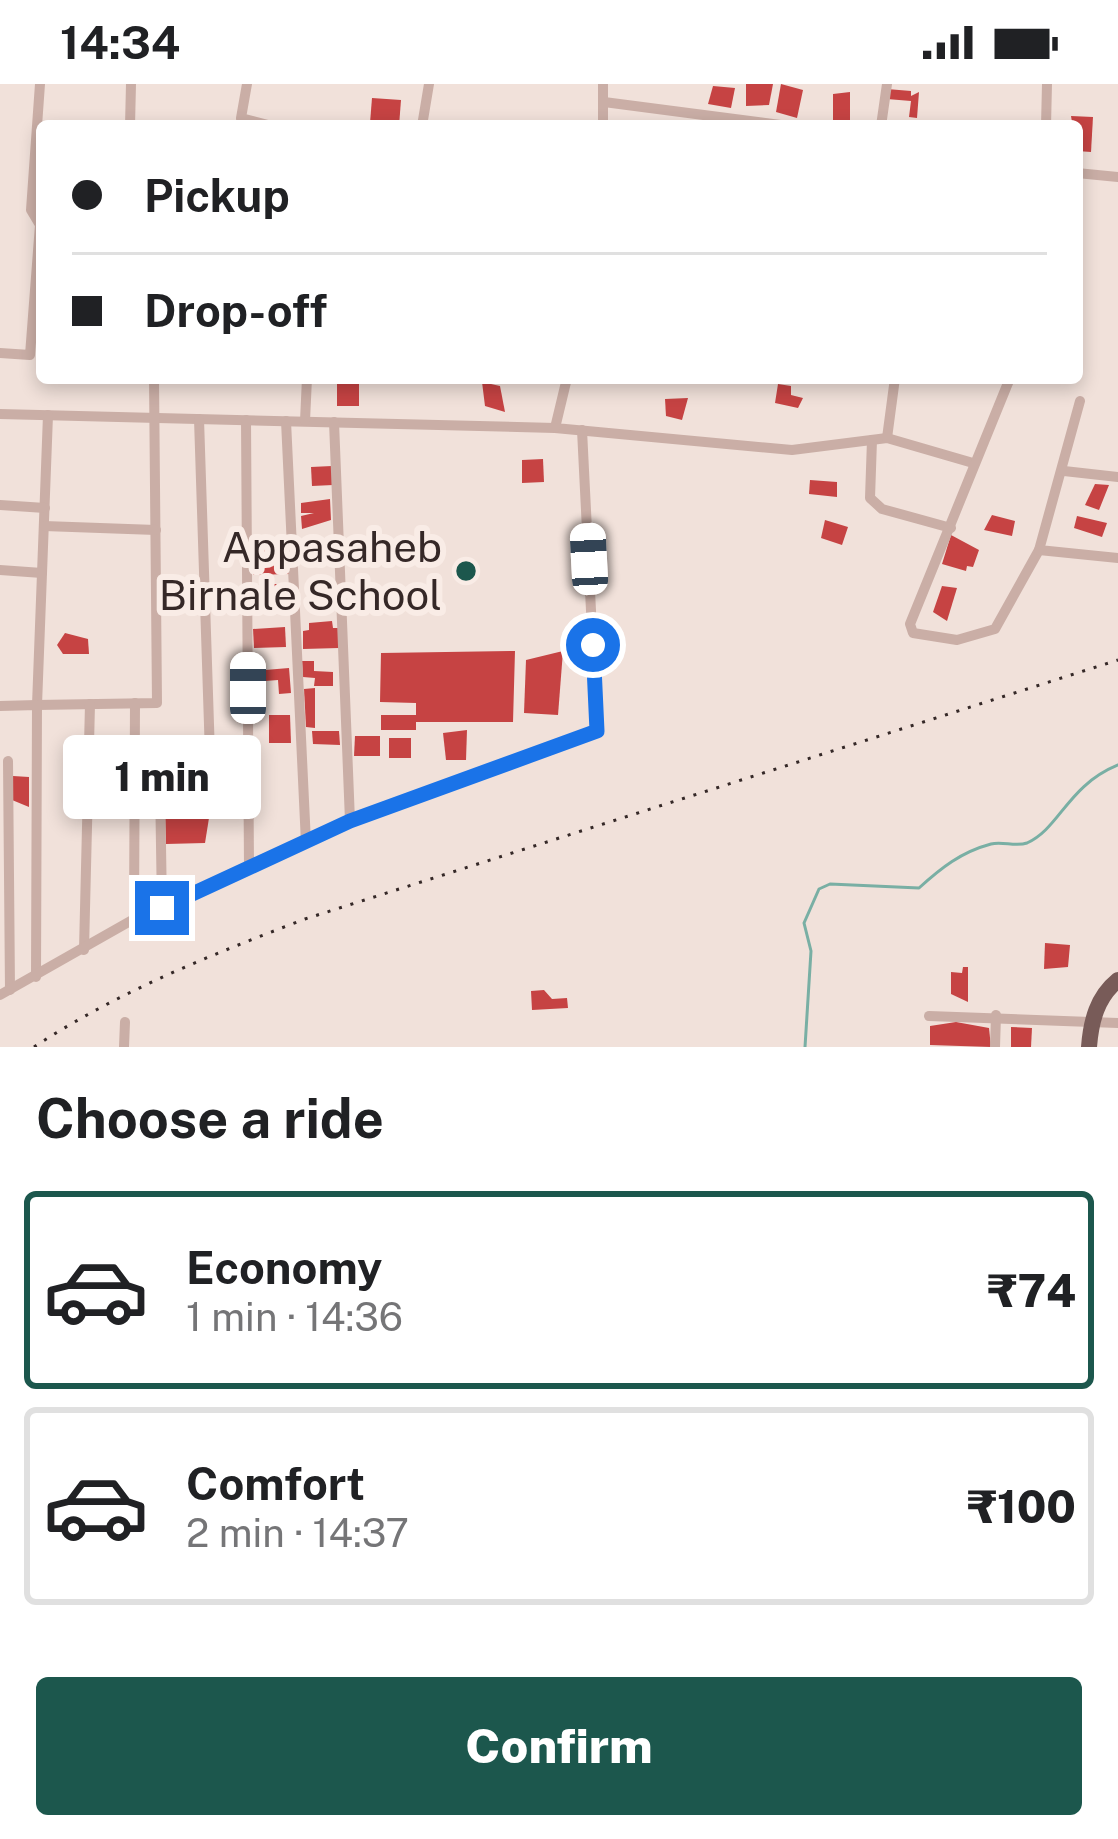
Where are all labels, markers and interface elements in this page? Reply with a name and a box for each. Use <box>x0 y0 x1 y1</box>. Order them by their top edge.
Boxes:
text: 14:34 <box>60 16 180 69</box>
text: Pickup <box>144 169 290 222</box>
text: Drop-off <box>144 284 327 337</box>
place label: Appasaheb Birnale School <box>159 522 442 619</box>
car <box>569 522 609 596</box>
marker: Appasaheb Birnale School <box>453 558 479 584</box>
route start <box>566 618 620 672</box>
car <box>230 652 266 724</box>
callout: 1 min <box>63 734 261 818</box>
text: 1 min <box>114 754 210 800</box>
route end <box>135 881 189 935</box>
text: Choose a ride <box>36 1087 384 1150</box>
icon: car <box>42 1236 150 1344</box>
text: Economy <box>186 1241 382 1294</box>
text: ₹74 <box>987 1264 1076 1317</box>
text: 1 min · 14:36 <box>186 1294 403 1340</box>
icon: car <box>42 1452 150 1560</box>
text: Comfort <box>186 1457 365 1510</box>
text: ₹100 <box>967 1480 1076 1533</box>
text: 2 min · 14:37 <box>186 1510 409 1556</box>
button: Confirm <box>36 1677 1082 1815</box>

